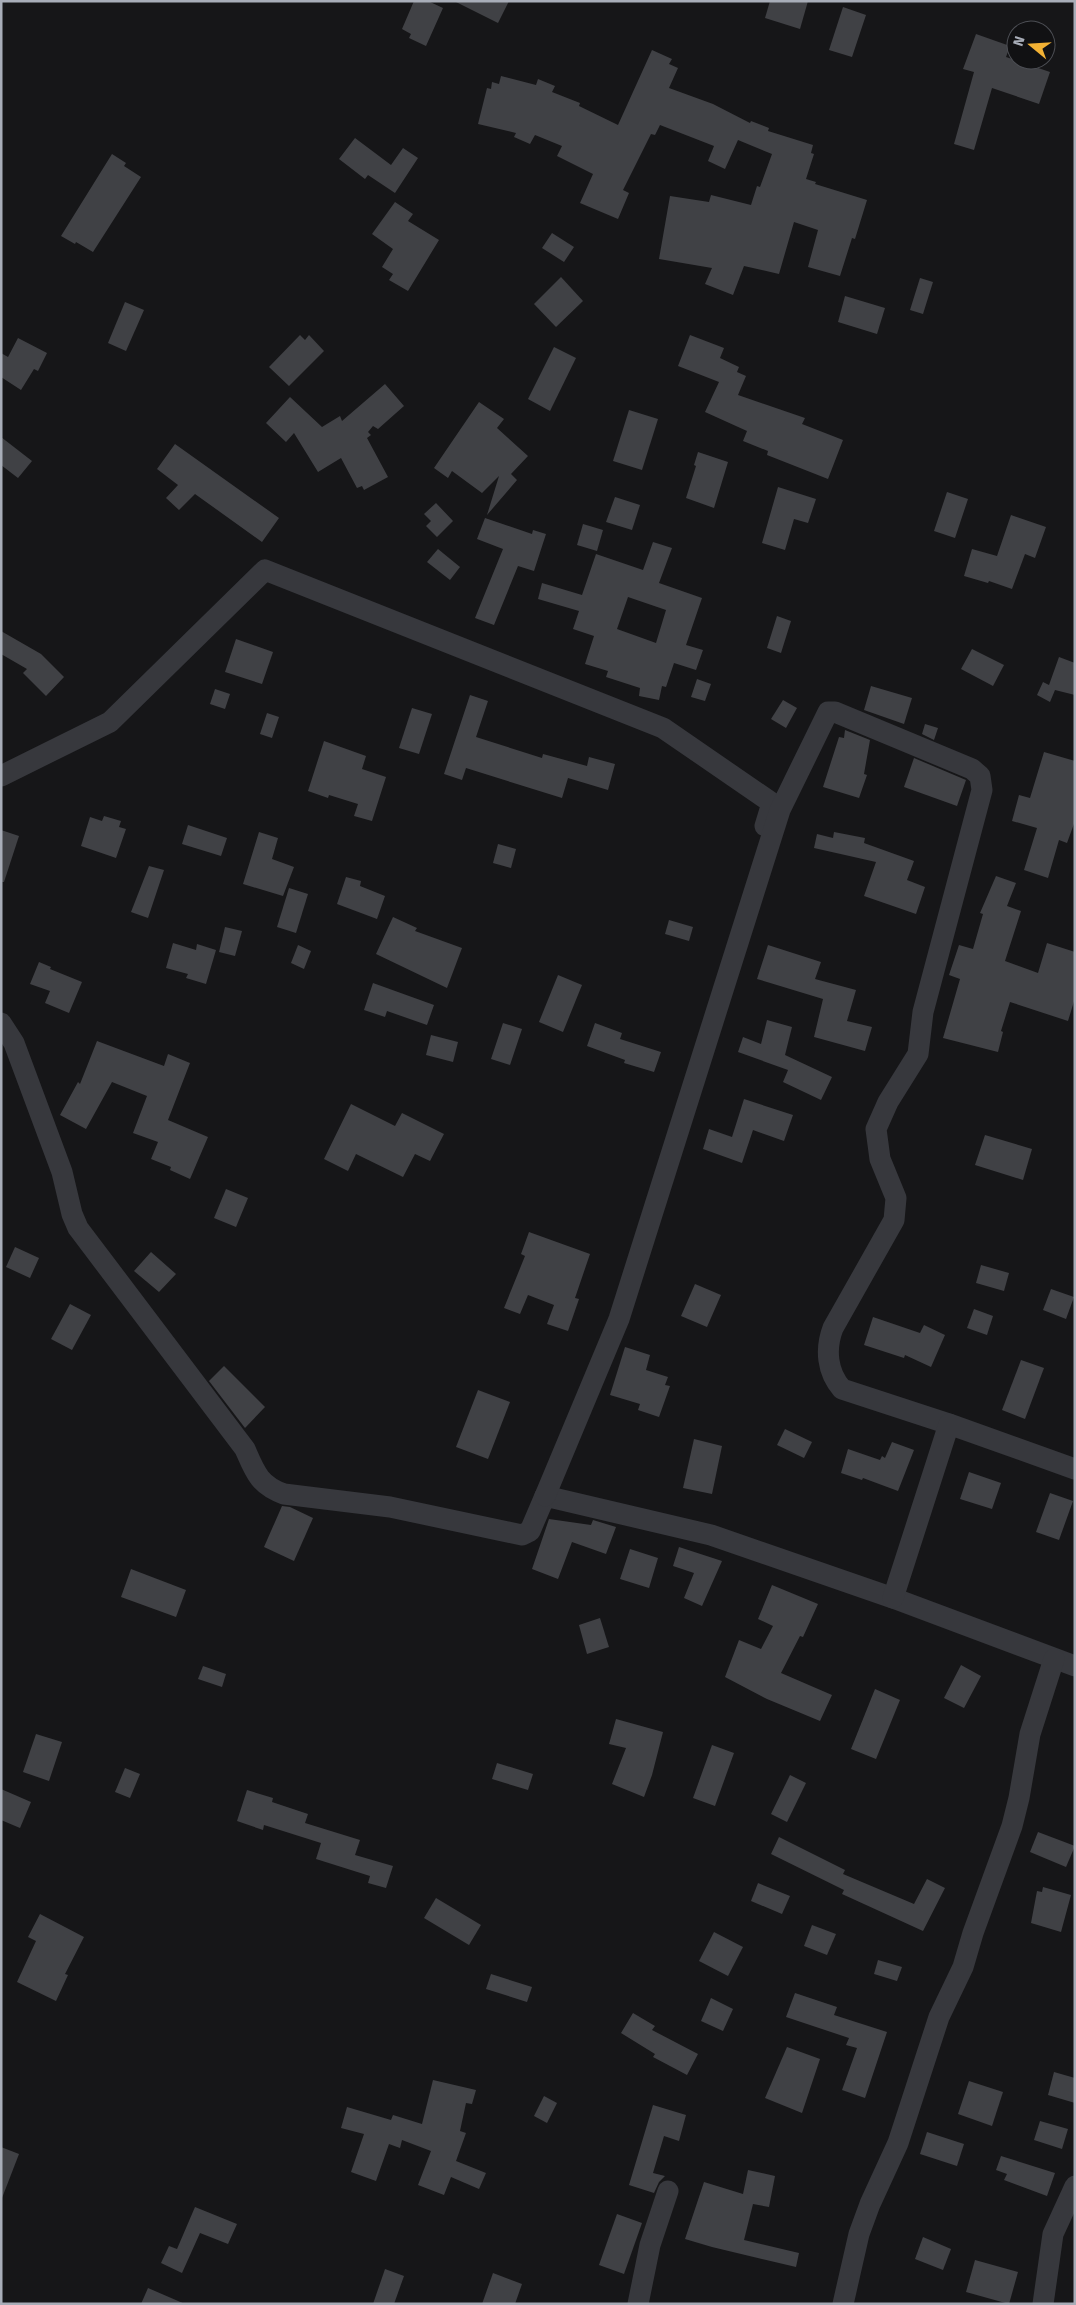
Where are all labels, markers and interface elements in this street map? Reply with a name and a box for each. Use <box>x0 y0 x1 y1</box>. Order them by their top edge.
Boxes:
north arrow <box>1006 20 1056 70</box>
text: N <box>1010 34 1029 48</box>

